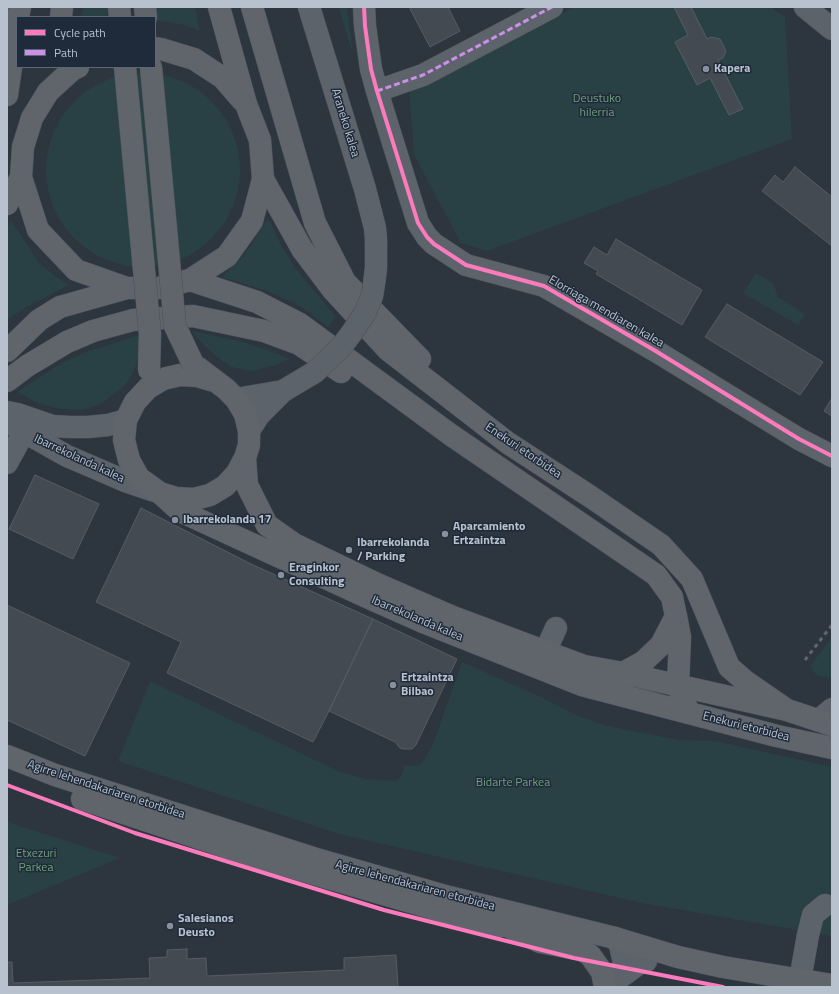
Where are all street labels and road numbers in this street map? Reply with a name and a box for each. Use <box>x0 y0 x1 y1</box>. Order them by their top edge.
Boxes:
street label: Araneko kalea <box>328 87 362 159</box>
street label: Elorriaga mendiaren kalea <box>546 273 666 351</box>
street label: Enekuri etorbidea <box>482 420 564 482</box>
street label: Ibarrekolanda kalea <box>31 432 127 486</box>
street label: Ibarrekolanda kalea <box>369 593 465 645</box>
street label: Enekuri etorbidea <box>701 709 791 745</box>
street label: Agirre lehendakariaren etorbidea <box>25 758 187 822</box>
street label: Agirre lehendakariaren etorbidea <box>334 858 496 914</box>

